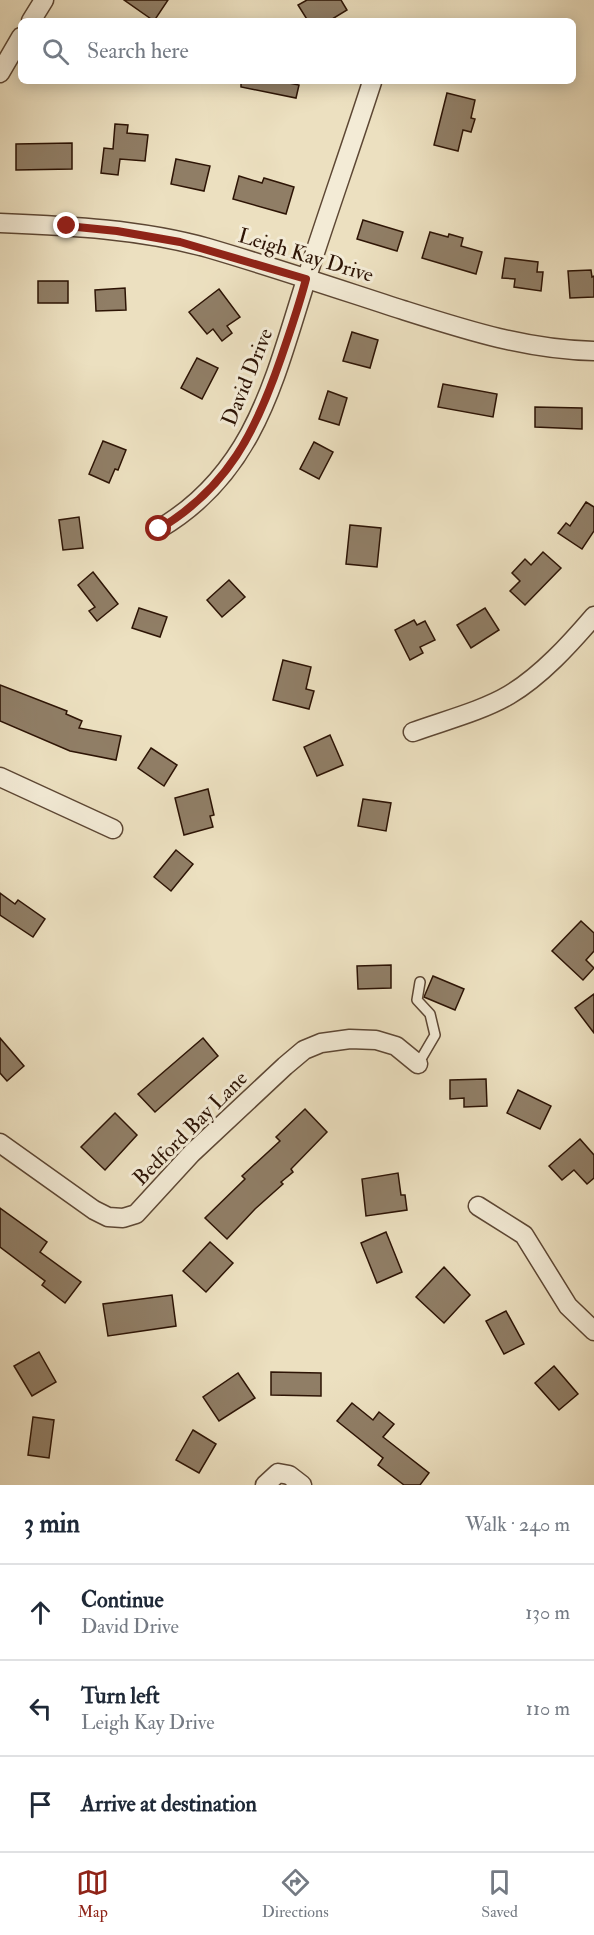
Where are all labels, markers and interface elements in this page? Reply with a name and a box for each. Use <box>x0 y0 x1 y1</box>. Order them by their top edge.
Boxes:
search box <box>18 18 576 84</box>
icon: search <box>39 35 72 68</box>
text: Search here <box>87 37 189 65</box>
route end <box>53 212 79 238</box>
street label: Leigh Kay Drive <box>235 222 377 289</box>
street label: David Drive <box>216 324 279 430</box>
route start <box>145 515 171 541</box>
street label: Bedford Bay Lane <box>127 1065 254 1191</box>
text: 3 min <box>24 1508 80 1540</box>
text: Walk · 240 m <box>465 1512 570 1537</box>
text: Continue <box>81 1586 164 1614</box>
icon: ahead <box>24 1596 57 1629</box>
text: 130 m <box>525 1600 570 1625</box>
text: David Drive <box>81 1614 179 1639</box>
text: Turn left <box>81 1682 160 1710</box>
icon: left <box>24 1692 57 1725</box>
text: 110 m <box>526 1696 570 1721</box>
text: Leigh Kay Drive <box>81 1710 215 1735</box>
icon: arrive <box>24 1788 57 1821</box>
text: Arrive at destination <box>81 1790 257 1818</box>
tab: Map <box>76 1866 109 1922</box>
tab: Directions <box>262 1866 329 1922</box>
tab: Saved <box>481 1866 518 1922</box>

